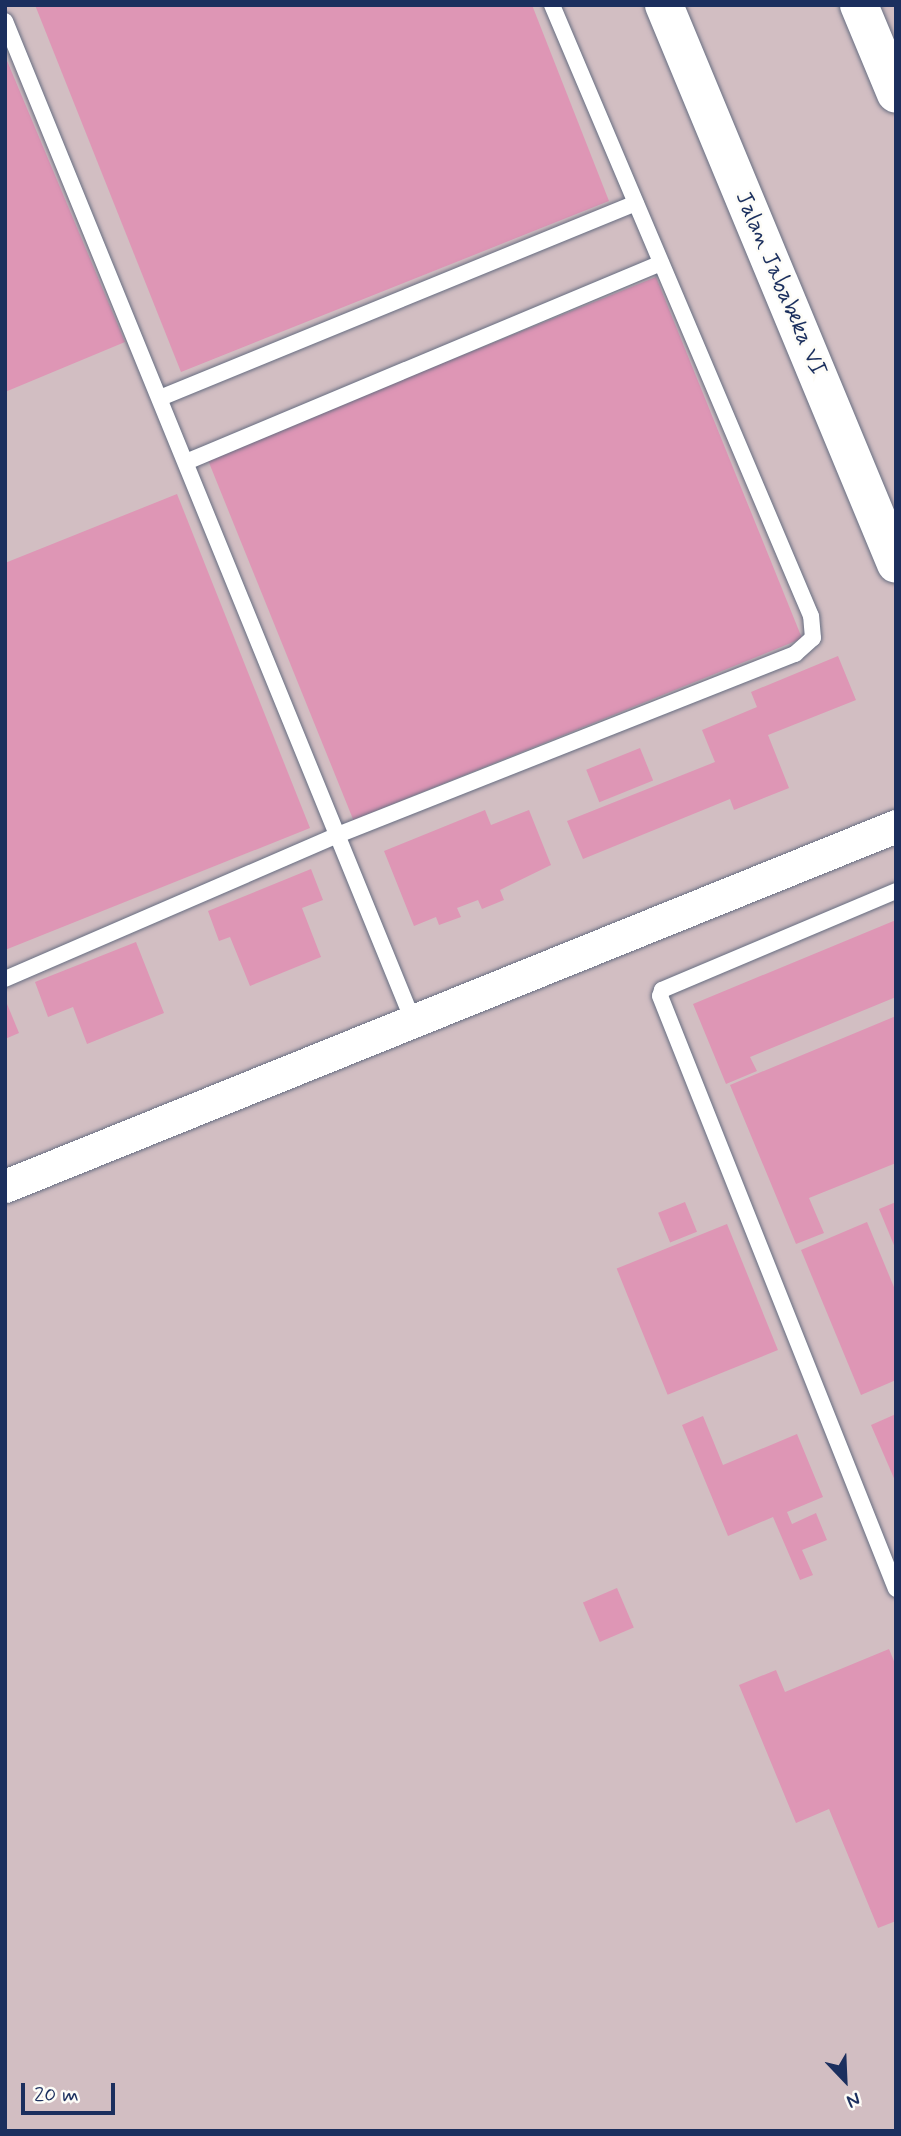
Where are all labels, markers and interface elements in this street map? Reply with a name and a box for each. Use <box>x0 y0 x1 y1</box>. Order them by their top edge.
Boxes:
street label: Jalan Jababeka VI <box>729 189 831 379</box>
north arrow <box>810 2045 880 2115</box>
scale bar <box>24 2070 119 2114</box>
text: 20 m <box>34 2081 79 2109</box>
text: N <box>843 2086 864 2114</box>

